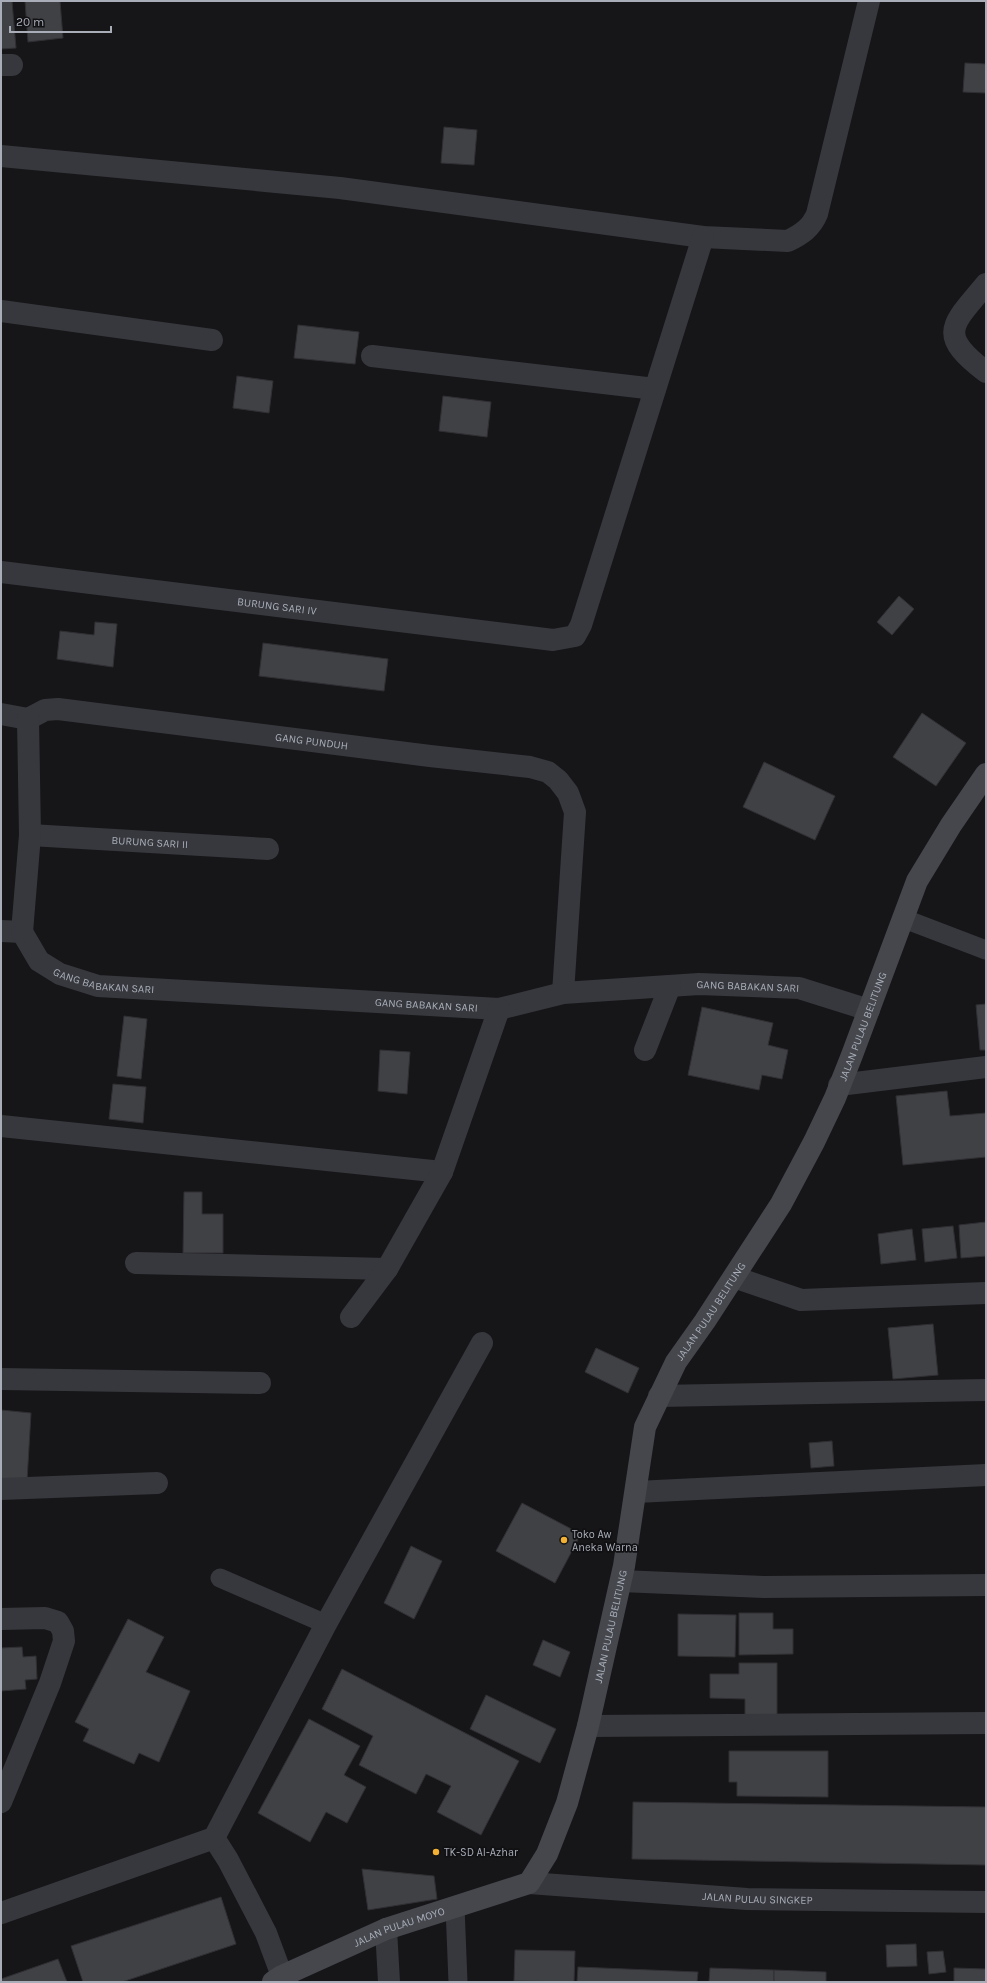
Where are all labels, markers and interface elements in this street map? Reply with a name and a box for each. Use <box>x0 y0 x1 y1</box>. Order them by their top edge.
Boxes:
scale bar <box>10 8 111 34</box>
text: 20 m <box>16 15 44 29</box>
street label: BURUNG SARI IV <box>236 595 317 618</box>
street label: GANG PUNDUH <box>274 731 349 753</box>
street label: BURUNG SARI II <box>111 834 189 851</box>
street label: GANG BABAKAN SARI <box>51 965 155 996</box>
street label: JALAN PULAU BELITUNG <box>836 970 889 1083</box>
street label: GANG BABAKAN SARI <box>696 978 800 995</box>
street label: GANG BABAKAN SARI <box>374 996 478 1015</box>
street label: JALAN PULAU BELITUNG <box>673 1260 749 1363</box>
place label: Toko Aw Aneka Warna <box>572 1528 638 1554</box>
marker: Toko Aw Aneka Warna <box>559 1535 569 1545</box>
street label: JALAN PULAU BELITUNG <box>592 1569 630 1684</box>
place label: TK-SD Al-Azhar <box>444 1846 518 1859</box>
marker: TK-SD Al-Azhar <box>431 1847 441 1857</box>
street label: JALAN PULAU SINGKEP <box>702 1890 813 1907</box>
street label: JALAN PULAU MOYO <box>352 1905 446 1950</box>

